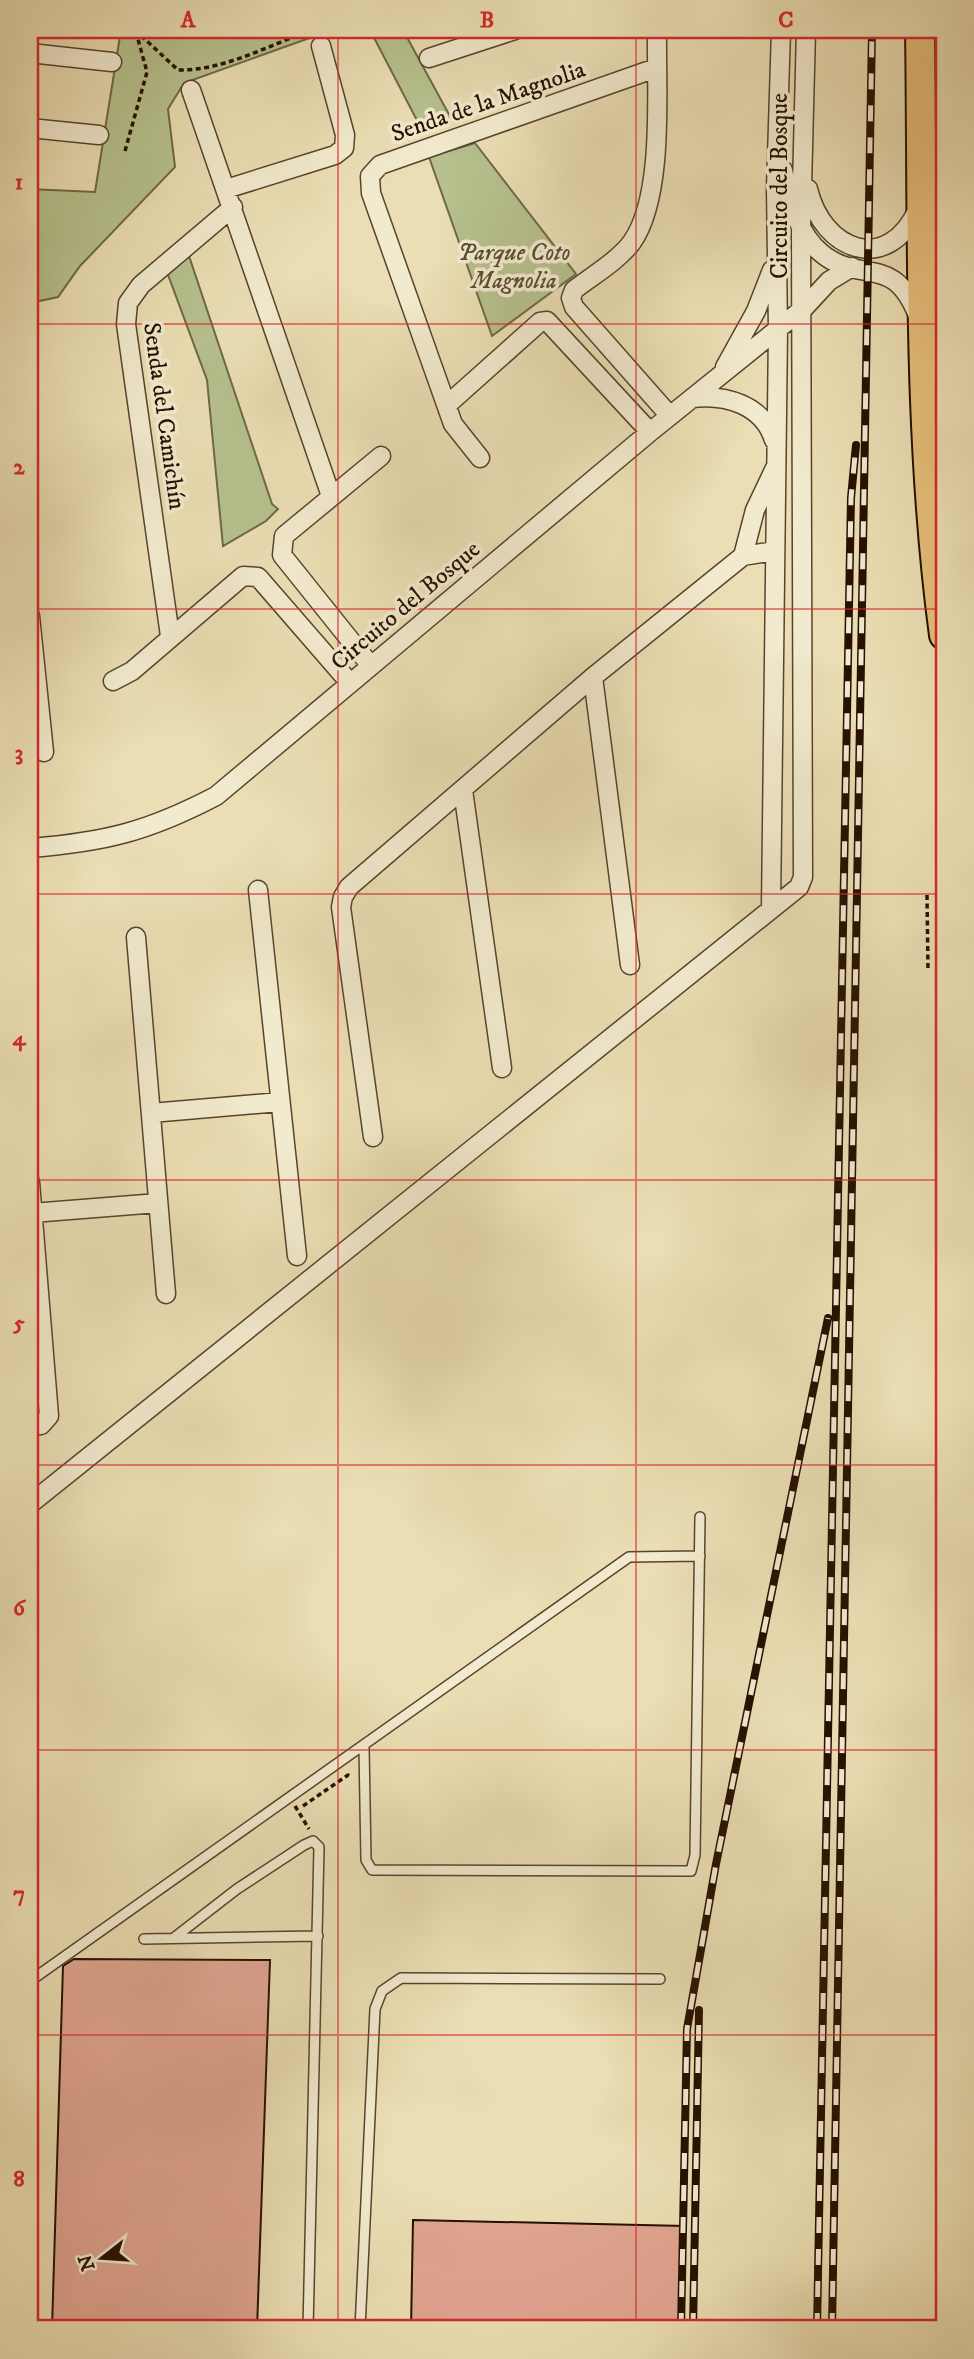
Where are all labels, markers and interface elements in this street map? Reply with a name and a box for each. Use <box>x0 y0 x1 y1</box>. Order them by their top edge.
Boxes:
text: A <box>180 6 197 35</box>
text: B <box>480 6 494 35</box>
text: C <box>778 6 794 35</box>
street label: Senda de la Magnolia <box>387 54 590 149</box>
street label: Circuito del Bosque <box>765 93 795 279</box>
text: 1 <box>15 168 23 197</box>
park label: Parque Coto Magnolia <box>458 238 570 296</box>
street label: Senda del Camichín <box>136 321 192 512</box>
text: 2 <box>13 453 25 482</box>
street label: Circuito del Bosque <box>325 534 487 677</box>
text: 3 <box>15 739 23 768</box>
text: 4 <box>12 1024 27 1053</box>
text: 5 <box>12 1309 25 1338</box>
text: 6 <box>13 1594 27 1623</box>
text: 7 <box>13 1880 25 1909</box>
text: 8 <box>13 2165 25 2194</box>
north arrow <box>66 2222 136 2292</box>
text: N <box>74 2251 100 2273</box>

